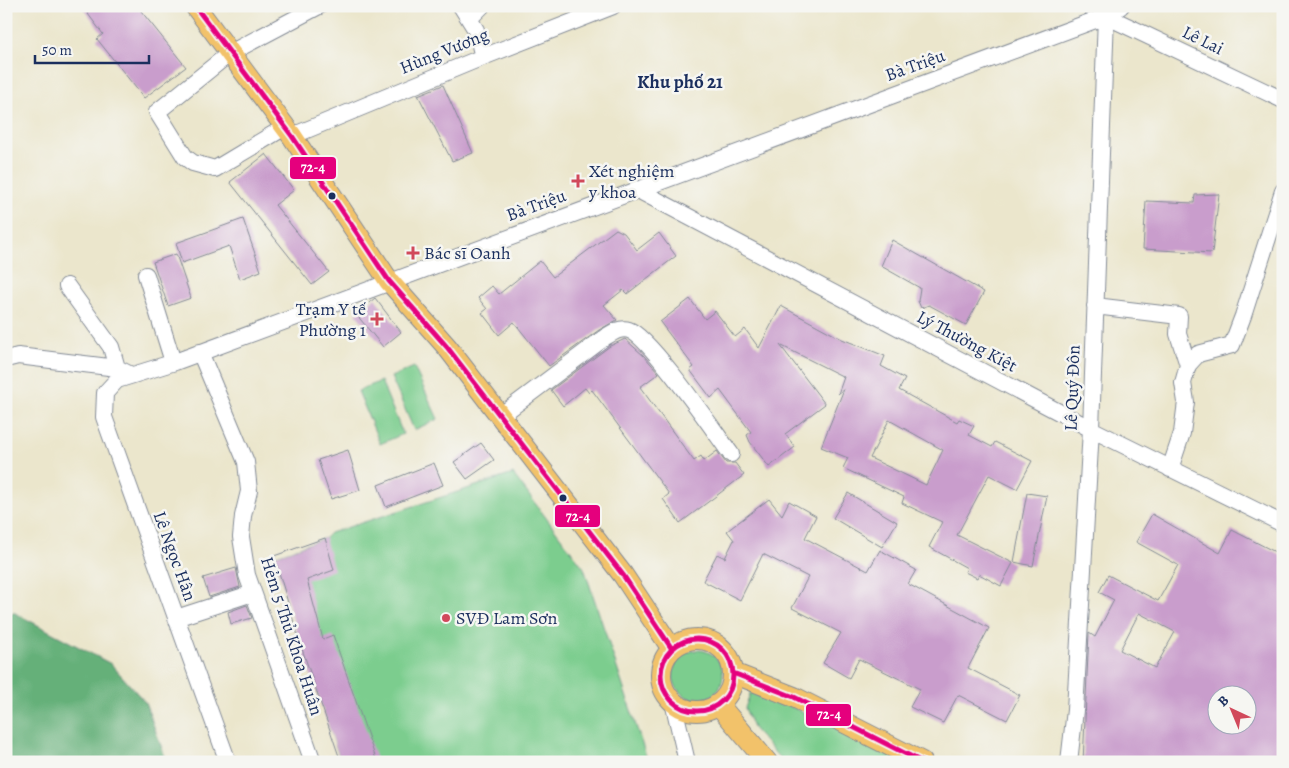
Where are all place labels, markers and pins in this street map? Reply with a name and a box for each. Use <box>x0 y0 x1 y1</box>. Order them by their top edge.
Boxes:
place label: Xét nghiệm y khoa <box>588 159 674 204</box>
marker: Xét nghiệm y khoa <box>571 174 585 188</box>
unlabelled marker <box>327 191 337 201</box>
place label: Bác sĩ Oanh <box>424 241 511 265</box>
marker: Bác sĩ Oanh <box>406 246 420 260</box>
place label: Trạm Y tế Phường 1 <box>296 297 366 342</box>
marker: Trạm Y tế Phường 1 <box>370 312 384 326</box>
unlabelled marker <box>558 493 568 503</box>
place label: SVĐ Lam Sơn <box>456 606 557 630</box>
marker: SVĐ Lam Sơn <box>440 612 452 624</box>

